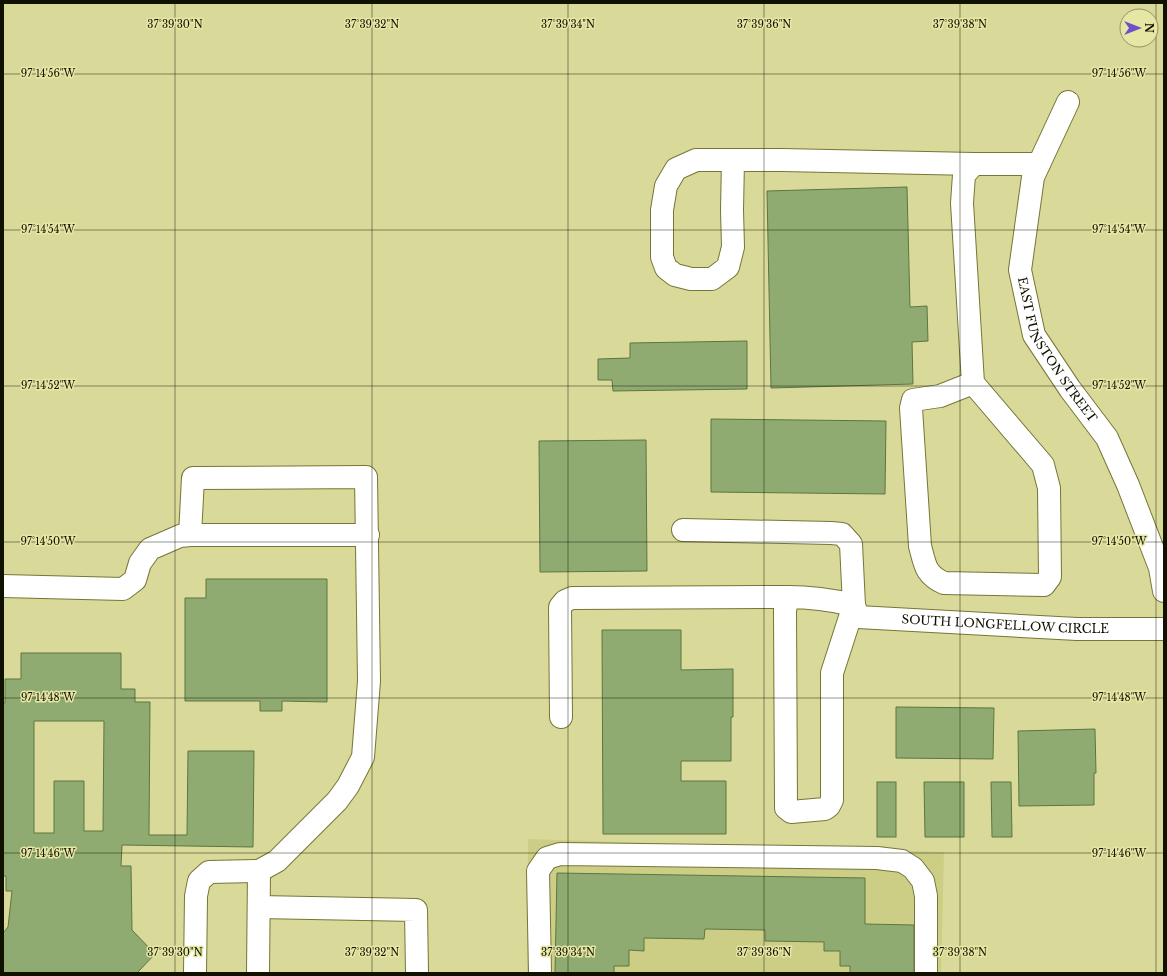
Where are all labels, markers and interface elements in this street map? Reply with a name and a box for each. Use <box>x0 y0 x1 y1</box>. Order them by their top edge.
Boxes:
north arrow <box>1119 8 1159 48</box>
text: 37°39'30"N <box>147 18 203 31</box>
text: 37°39'32"N <box>345 18 399 31</box>
text: 37°39'34"N <box>541 18 595 31</box>
text: 37°39'36"N <box>737 18 791 31</box>
text: 37°39'38"N <box>933 18 987 31</box>
text: N <box>1142 23 1156 34</box>
text: 97°14'56"W <box>21 67 75 80</box>
text: 97°14'56"W <box>1092 67 1146 80</box>
text: 97°14'54"W <box>21 223 75 236</box>
text: 97°14'54"W <box>1092 223 1146 236</box>
street label: EAST FUNSTON STREET <box>1015 275 1101 425</box>
text: 97°14'52"W <box>21 379 75 392</box>
text: 97°14'52"W <box>1092 379 1146 392</box>
text: 97°14'50"W <box>20 535 76 548</box>
text: 97°14'50"W <box>1091 535 1147 548</box>
street label: SOUTH LONGFELLOW CIRCLE <box>901 611 1109 636</box>
text: 97°14'48"W <box>21 691 75 704</box>
text: 97°14'48"W <box>1092 691 1146 704</box>
text: 97°14'46"W <box>21 847 76 860</box>
text: 97°14'46"W <box>1092 847 1147 860</box>
text: 37°39'30"N <box>147 946 203 959</box>
text: 37°39'32"N <box>345 946 399 959</box>
text: 37°39'34"N <box>541 946 595 959</box>
text: 37°39'36"N <box>737 946 791 959</box>
text: 37°39'38"N <box>933 946 987 959</box>

